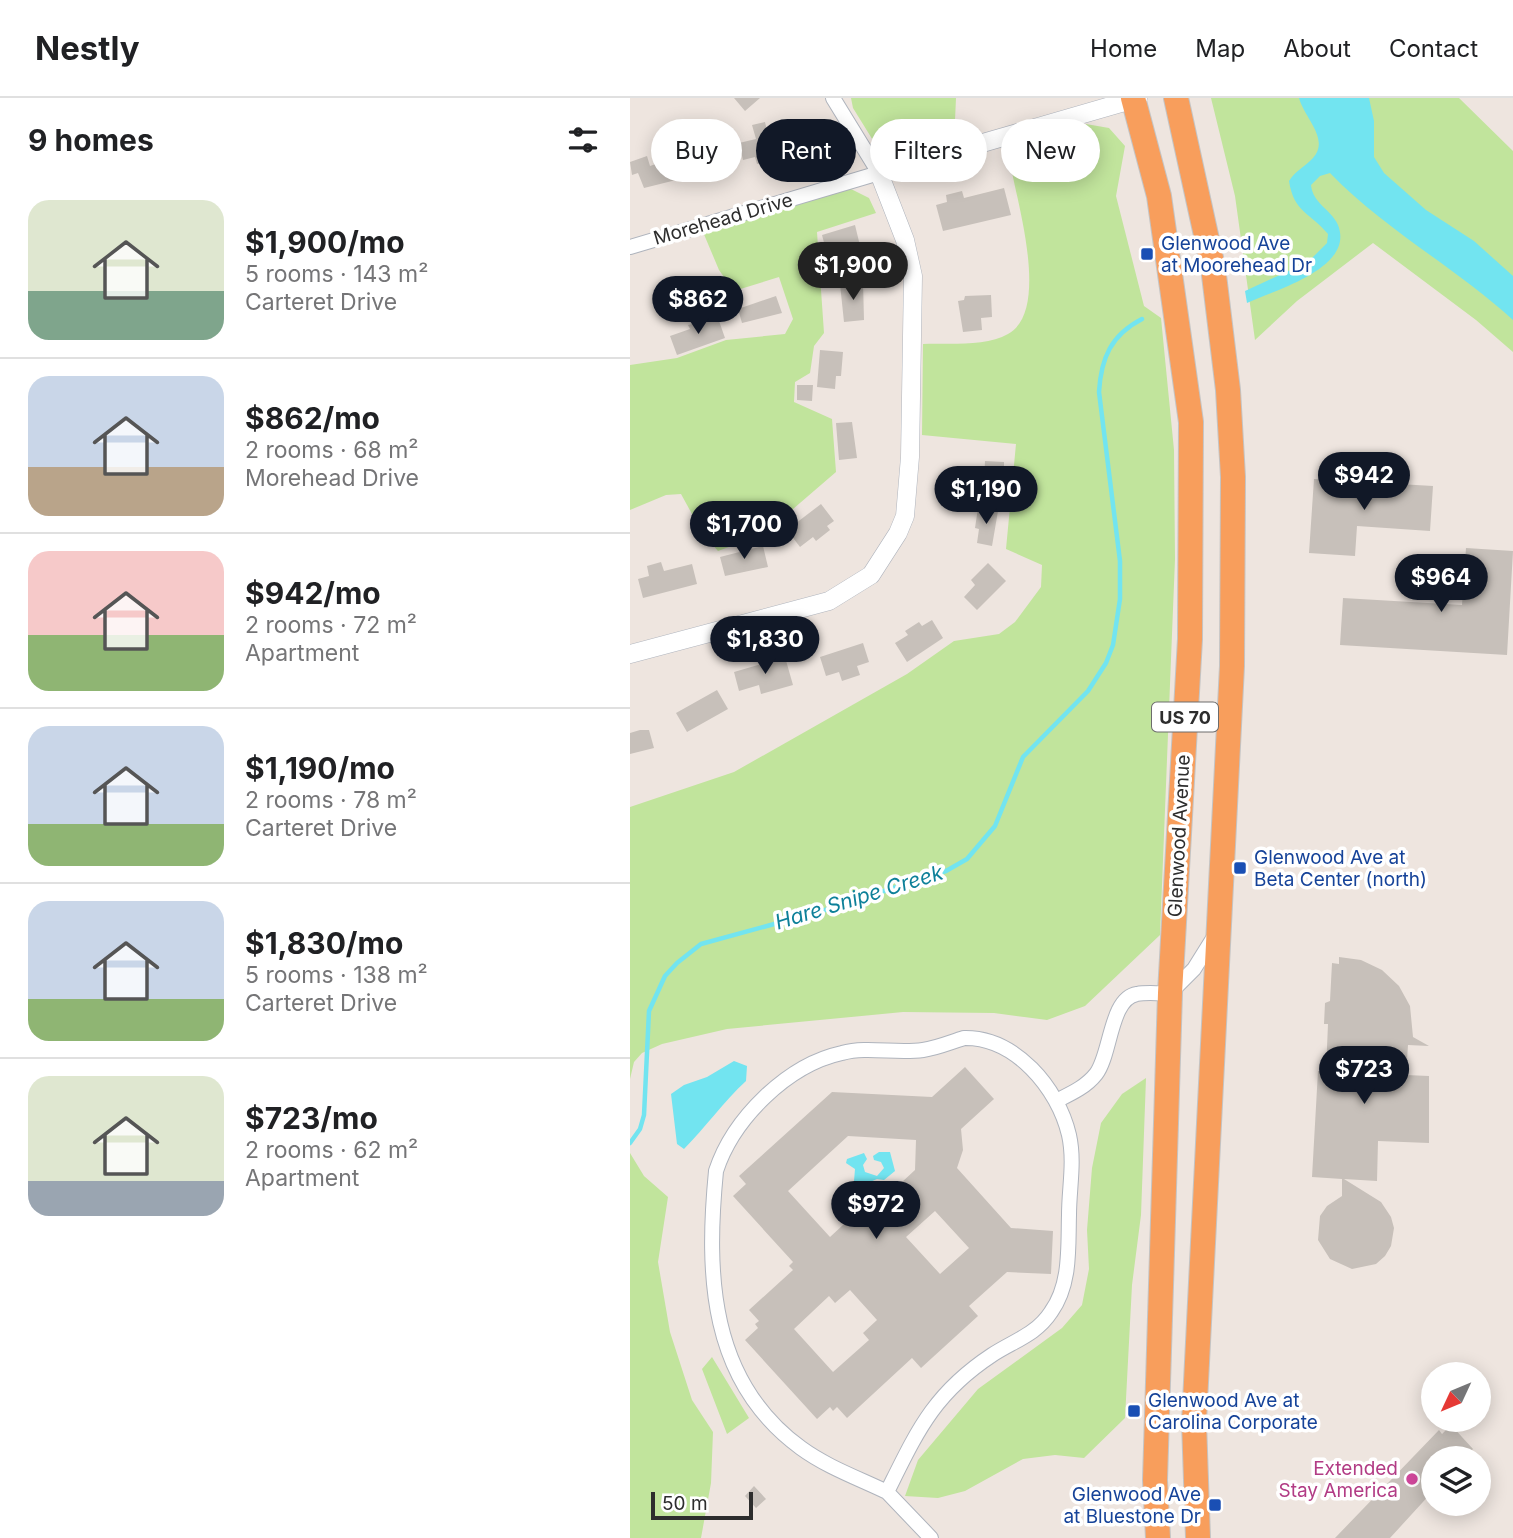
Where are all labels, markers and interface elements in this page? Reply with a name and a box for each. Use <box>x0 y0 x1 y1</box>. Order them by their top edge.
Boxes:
text: Nestly <box>35 28 140 68</box>
text: Home <box>1090 34 1157 63</box>
text: Map <box>1195 34 1245 63</box>
text: About <box>1283 34 1351 63</box>
text: Contact <box>1389 34 1478 63</box>
chip: Buy <box>651 119 742 182</box>
chip: Rent <box>756 119 856 182</box>
chip: Filters <box>870 119 987 182</box>
chip: New <box>1001 119 1100 182</box>
icon: filters <box>564 121 602 159</box>
text: 9 homes <box>28 122 154 158</box>
street label: Morehead Drive <box>651 188 795 250</box>
text: $1,900/mo <box>245 224 405 260</box>
icon: home <box>84 228 168 312</box>
place label: Glenwood Ave at Moorehead Dr <box>1161 232 1312 277</box>
pin: $1,900 <box>796 242 910 302</box>
marker: Glenwood Ave at Moorehead Dr <box>1139 246 1155 262</box>
text: $1,900 <box>814 251 892 279</box>
text: 5 rooms · 143 m² <box>245 260 428 288</box>
pin: $862 <box>657 276 739 336</box>
text: $862 <box>668 285 728 313</box>
text: Carteret Drive <box>245 288 397 316</box>
text: $862/mo <box>245 400 380 436</box>
icon: home <box>84 404 168 488</box>
text: 2 rooms · 68 m² <box>245 436 418 464</box>
pin: $942 <box>1323 452 1405 512</box>
text: $942 <box>1334 461 1394 489</box>
text: Morehead Drive <box>245 464 419 492</box>
pin: $1,190 <box>929 466 1043 526</box>
text: $1,190 <box>951 475 1021 503</box>
pin: $1,700 <box>687 502 801 561</box>
text: $1,700 <box>706 510 782 538</box>
pin: $964 <box>1400 554 1482 614</box>
text: $964 <box>1411 563 1471 591</box>
text: $942/mo <box>245 575 381 611</box>
icon: home <box>84 579 168 663</box>
text: 2 rooms · 72 m² <box>245 611 417 639</box>
pin: $1,830 <box>708 616 822 676</box>
text: $1,830 <box>726 625 804 653</box>
text: Apartment <box>245 639 359 667</box>
road number: US 70 <box>1152 702 1218 732</box>
text: $1,190/mo <box>245 750 395 786</box>
icon: home <box>84 754 168 838</box>
street label: Glenwood Avenue <box>1163 754 1195 918</box>
text: 2 rooms · 78 m² <box>245 786 417 814</box>
text: Carteret Drive <box>245 814 397 842</box>
place label: Glenwood Ave at Beta Center (north) <box>1254 846 1427 891</box>
water label: Hare Snipe Creek <box>772 859 947 934</box>
marker: Glenwood Ave at Beta Center (north) <box>1232 860 1248 876</box>
text: $1,830/mo <box>245 925 403 961</box>
icon: home <box>84 929 168 1013</box>
text: 5 rooms · 138 m² <box>245 961 428 989</box>
text: Carteret Drive <box>245 989 397 1017</box>
pin: $723 <box>1323 1046 1405 1106</box>
text: $723 <box>1335 1055 1393 1083</box>
text: $723/mo <box>245 1100 378 1136</box>
icon: home <box>84 1104 168 1188</box>
text: 2 rooms · 62 m² <box>245 1136 418 1164</box>
text: Apartment <box>245 1164 359 1192</box>
pin: $972 <box>835 1182 917 1241</box>
text: $972 <box>847 1190 905 1218</box>
north arrow <box>1421 1362 1491 1432</box>
map controls <box>1421 1362 1491 1516</box>
place label: Glenwood Ave at Carolina Corporate <box>1148 1389 1318 1434</box>
marker: Glenwood Ave at Carolina Corporate <box>1126 1403 1142 1419</box>
button: layers <box>1421 1446 1491 1516</box>
place label: Extended Stay America <box>1278 1457 1398 1502</box>
marker: Extended Stay America <box>1404 1471 1420 1487</box>
place label: Glenwood Ave at Bluestone Dr <box>1063 1483 1201 1528</box>
scale bar <box>651 1489 752 1521</box>
text: 50 m <box>662 1492 708 1515</box>
marker: Glenwood Ave at Bluestone Dr <box>1207 1497 1223 1513</box>

